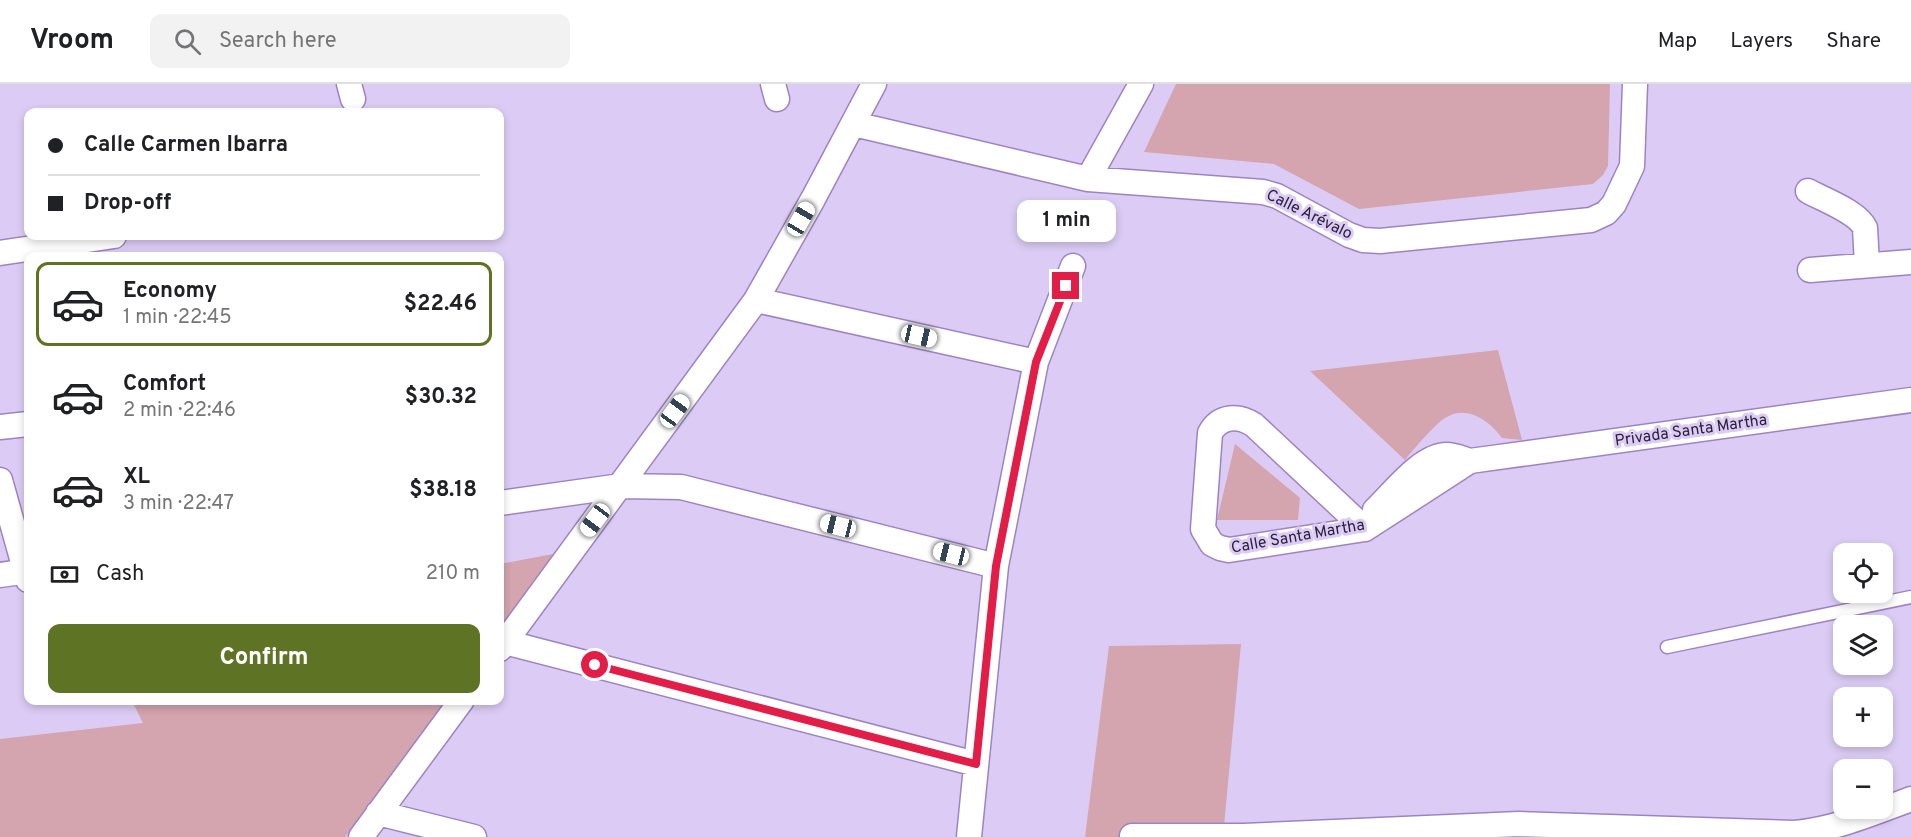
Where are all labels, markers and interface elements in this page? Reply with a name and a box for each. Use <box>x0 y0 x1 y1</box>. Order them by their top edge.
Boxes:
search box <box>150 14 570 68</box>
text: Vroom <box>30 23 114 59</box>
icon: search <box>171 25 204 58</box>
text: Search here <box>219 28 337 55</box>
text: Map <box>1658 28 1697 55</box>
text: Layers <box>1730 28 1793 55</box>
text: Share <box>1826 28 1881 55</box>
text: Calle Carmen Ibarra <box>84 132 288 159</box>
street label: Calle Arévalo <box>1263 185 1355 245</box>
text: Drop-off <box>84 190 171 217</box>
car <box>784 199 818 239</box>
callout: 1 min <box>1016 199 1116 241</box>
text: 1 min <box>1042 208 1091 234</box>
route end <box>1052 272 1079 299</box>
icon: car <box>51 277 105 331</box>
text: Economy <box>123 278 217 305</box>
text: $22.46 <box>404 291 477 318</box>
text: 1 min · 22:45 <box>123 305 232 331</box>
car <box>899 323 939 349</box>
icon: car <box>51 370 105 424</box>
text: Comfort <box>123 371 206 398</box>
text: $30.32 <box>405 384 477 411</box>
car <box>657 391 693 431</box>
text: 2 min · 22:46 <box>123 398 236 424</box>
street label: Privada Santa Martha <box>1613 410 1769 452</box>
icon: car <box>51 463 105 517</box>
text: XL <box>123 464 150 491</box>
text: $38.18 <box>409 477 477 504</box>
text: 3 min · 22:47 <box>123 491 234 517</box>
car <box>577 500 613 540</box>
car <box>818 513 858 539</box>
street label: Calle Santa Martha <box>1230 515 1366 559</box>
car <box>931 541 971 567</box>
map controls <box>1833 543 1893 819</box>
button: locate <box>1833 543 1893 603</box>
icon: cash <box>48 558 81 591</box>
text: Cash <box>96 561 145 588</box>
text: 210 m <box>426 561 480 587</box>
button: layers <box>1833 615 1893 675</box>
button: Confirm <box>48 624 480 693</box>
route start <box>581 651 608 678</box>
button: + <box>1833 687 1893 747</box>
button: − <box>1833 759 1893 819</box>

